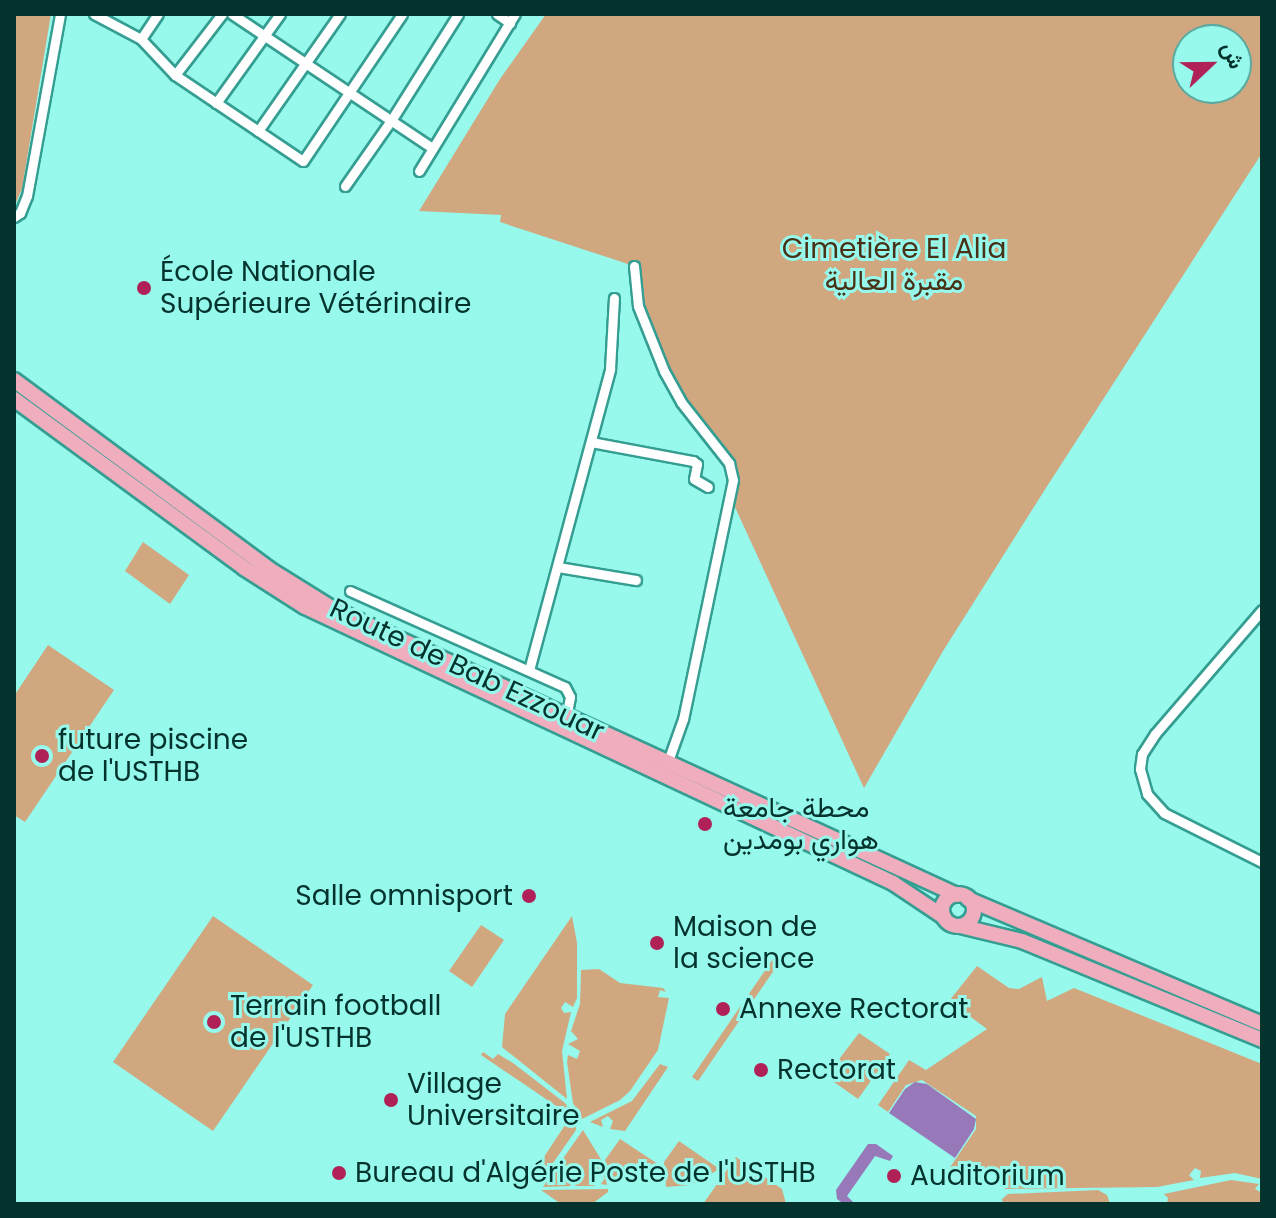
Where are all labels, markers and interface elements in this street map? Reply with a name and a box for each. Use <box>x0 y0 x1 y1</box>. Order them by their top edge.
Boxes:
north arrow <box>1172 24 1252 104</box>
text: ش <box>1214 38 1252 74</box>
park label: Cimetière El Alia مقبرة العالية <box>782 232 1006 298</box>
place label: École Nationale Supérieure Vétérinaire <box>160 255 471 321</box>
marker: École Nationale Supérieure Vétérinaire <box>135 279 153 297</box>
street label: Route de Bab Ezzouar <box>324 592 610 748</box>
place label: future piscine de l'USTHB <box>58 723 248 789</box>
marker: future piscine de l'USTHB <box>33 747 51 765</box>
place label: محطة جامعة هواري بومدين <box>723 791 879 857</box>
marker: محطة جامعة هواري بومدين <box>694 813 716 835</box>
place label: Salle omnisport <box>295 879 513 913</box>
marker: Salle omnisport <box>520 887 538 905</box>
place label: Maison de la science <box>673 910 817 976</box>
marker: Maison de la science <box>648 934 666 952</box>
place label: Terrain football de l'USTHB <box>230 989 441 1055</box>
place label: Annexe Rectorat <box>739 992 968 1026</box>
marker: Annexe Rectorat <box>714 1000 732 1018</box>
marker: Terrain football de l'USTHB <box>205 1013 223 1031</box>
place label: Rectorat <box>777 1053 896 1087</box>
marker: Rectorat <box>752 1061 770 1079</box>
place label: Village Universitaire <box>407 1067 580 1133</box>
marker: Village Universitaire <box>382 1091 400 1109</box>
place label: Bureau d'Algérie Poste de l'USTHB <box>355 1156 816 1190</box>
place label: Auditorium <box>910 1159 1065 1193</box>
marker: Bureau d'Algérie Poste de l'USTHB <box>330 1164 348 1182</box>
marker: Auditorium <box>885 1167 903 1185</box>

